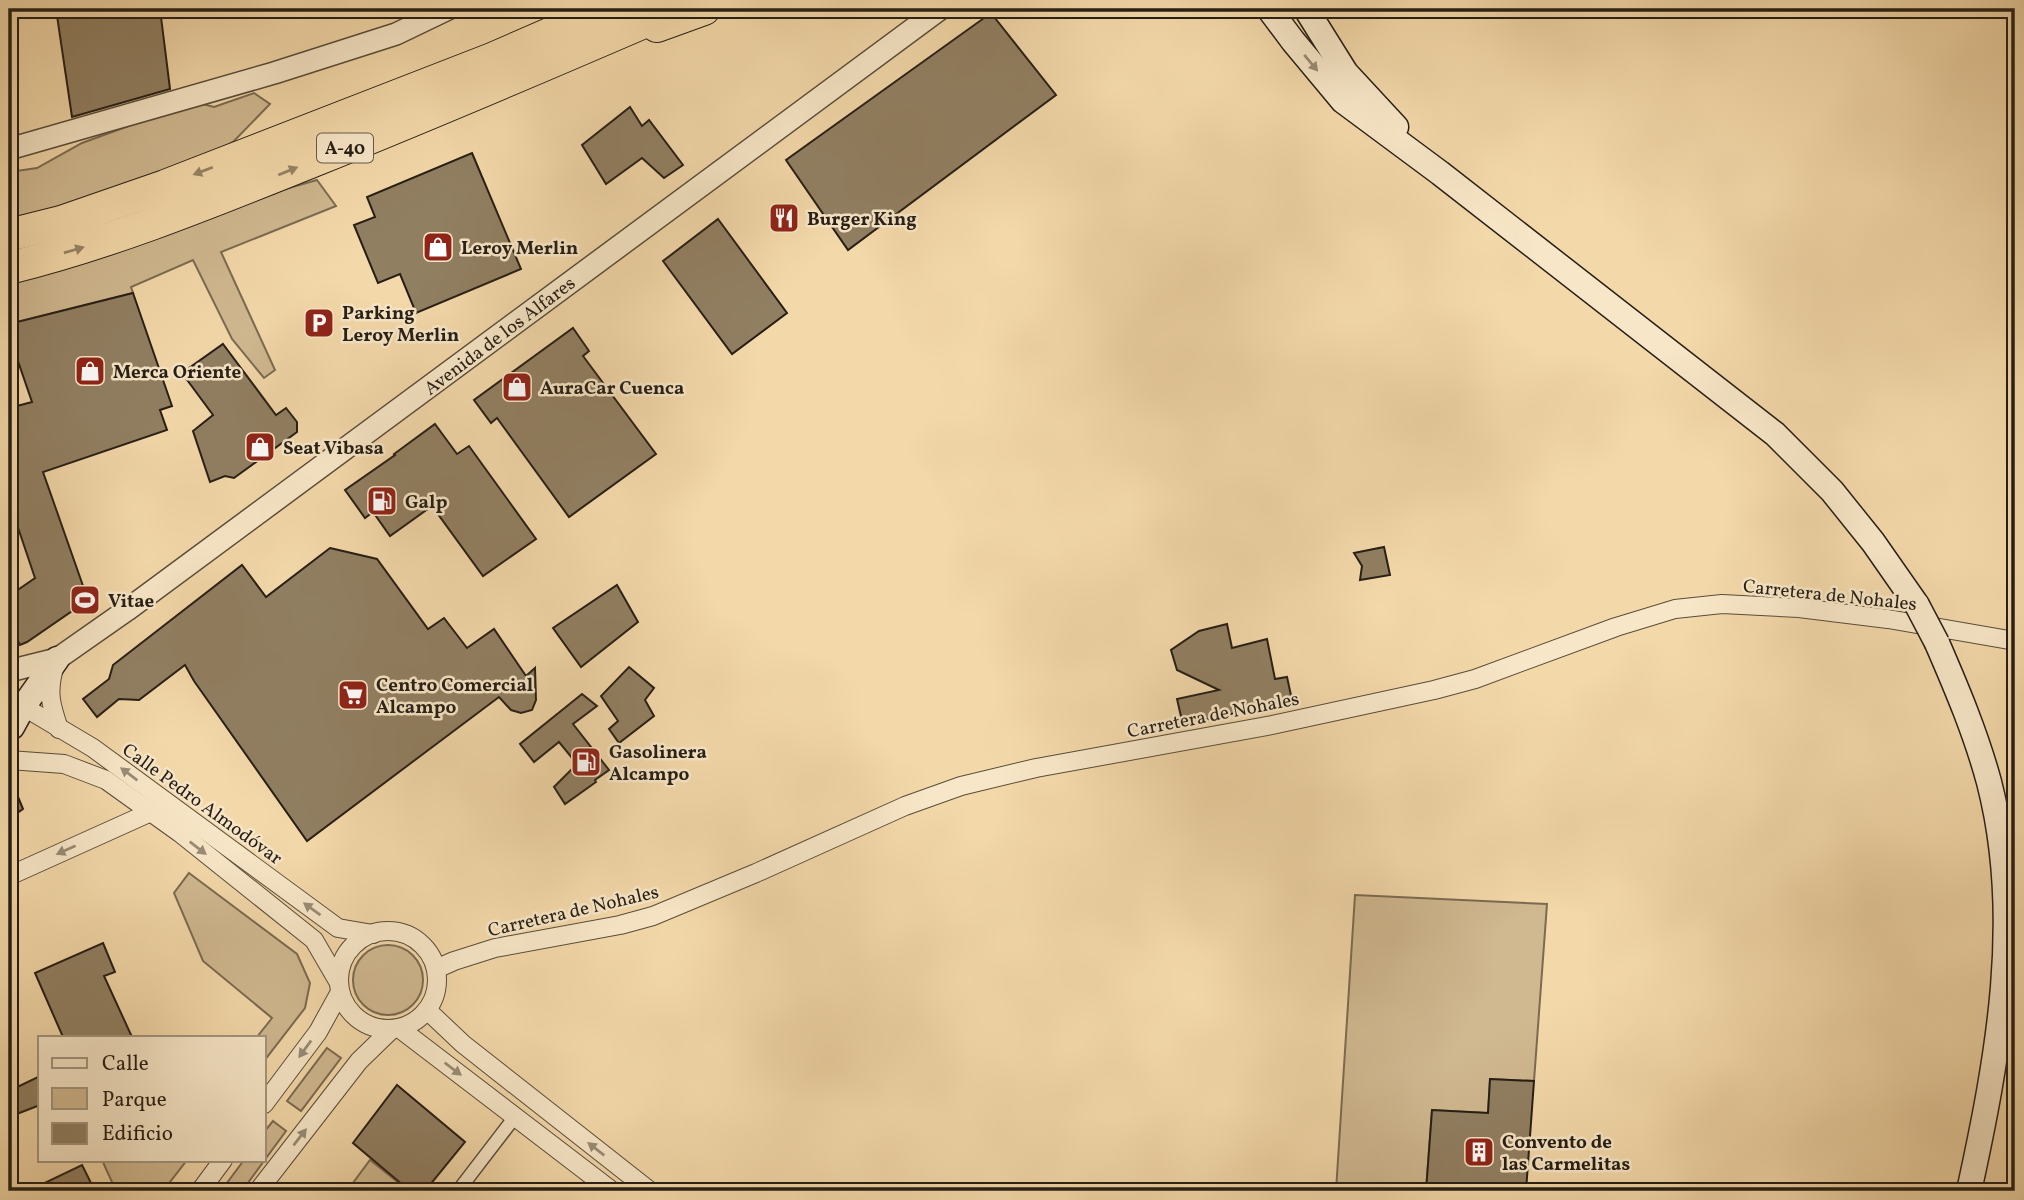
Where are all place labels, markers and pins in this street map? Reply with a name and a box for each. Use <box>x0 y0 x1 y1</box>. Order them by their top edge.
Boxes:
restaurant icon: Burger King <box>767 201 801 235</box>
place label: Burger King <box>807 207 917 233</box>
shop icon: Leroy Merlin <box>421 230 455 264</box>
place label: Leroy Merlin <box>461 236 578 262</box>
place label: Parking Leroy Merlin <box>342 301 459 349</box>
parking icon: Parking Leroy Merlin <box>302 306 336 340</box>
shop icon: Merca Oriente <box>73 354 107 388</box>
place label: Merca Oriente <box>113 360 242 386</box>
shop icon: AuraCar Cuenca <box>500 370 534 404</box>
place label: AuraCar Cuenca <box>540 376 684 402</box>
shop icon: Seat Vibasa <box>243 430 277 464</box>
place label: Seat Vibasa <box>283 436 384 462</box>
fuel station icon: Galp <box>365 484 399 518</box>
place label: Galp <box>405 490 447 516</box>
sports icon: Vitae <box>68 583 102 617</box>
place label: Vitae <box>108 589 155 615</box>
place label: Centro Comercial Alcampo <box>376 673 533 721</box>
supermarket icon: Centro Comercial Alcampo <box>336 678 370 712</box>
place label: Gasolinera Alcampo <box>609 740 707 788</box>
fuel station icon: Gasolinera Alcampo <box>569 745 603 779</box>
place label: Convento de las Carmelitas <box>1502 1130 1630 1178</box>
building icon: Convento de las Carmelitas <box>1462 1135 1496 1169</box>

